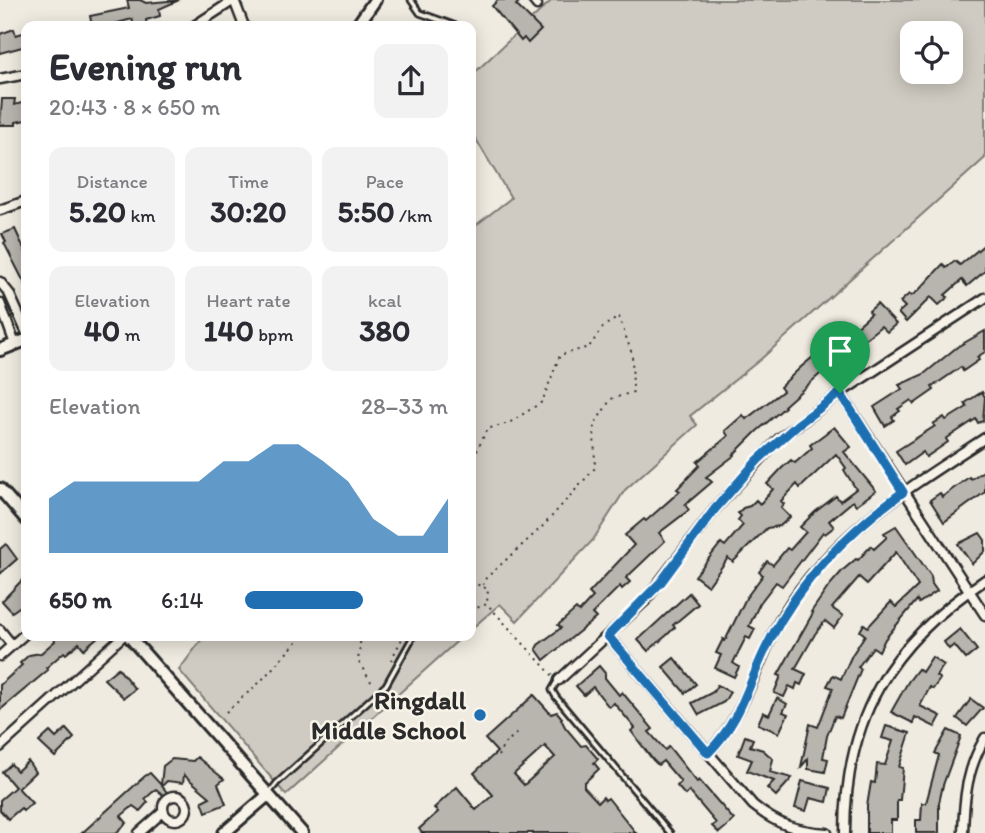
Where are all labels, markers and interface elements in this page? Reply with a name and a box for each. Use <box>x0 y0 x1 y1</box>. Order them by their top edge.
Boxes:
map controls <box>900 21 963 84</box>
button: locate <box>900 21 963 84</box>
text: Evening run <box>49 44 242 90</box>
button: share <box>374 44 448 118</box>
text: 20:43 · 8 × 650 m <box>49 93 220 121</box>
text: Distance <box>77 170 148 193</box>
text: Time <box>228 170 269 193</box>
text: Pace <box>366 170 404 193</box>
text: 5.20 <box>69 193 126 230</box>
text: 30:20 <box>210 193 287 230</box>
text: 5:50 <box>337 193 395 230</box>
text: km <box>126 204 156 227</box>
text: /km <box>395 204 432 227</box>
text: Elevation <box>74 289 150 312</box>
text: Heart rate <box>206 289 291 312</box>
text: kcal <box>368 289 402 312</box>
text: 40 <box>84 312 120 349</box>
text: 140 <box>204 312 254 349</box>
text: 380 <box>359 312 410 349</box>
pin <box>810 321 870 393</box>
text: m <box>120 323 141 346</box>
text: bpm <box>254 323 293 346</box>
icon: arrive <box>821 332 859 370</box>
text: Elevation <box>49 392 140 420</box>
text: 28–33 m <box>361 392 448 420</box>
text: 650 m <box>49 586 112 614</box>
text: 6:14 <box>161 586 203 614</box>
place label: Ringdall Middle School <box>311 684 467 746</box>
marker: Ringdall Middle School <box>472 707 488 723</box>

